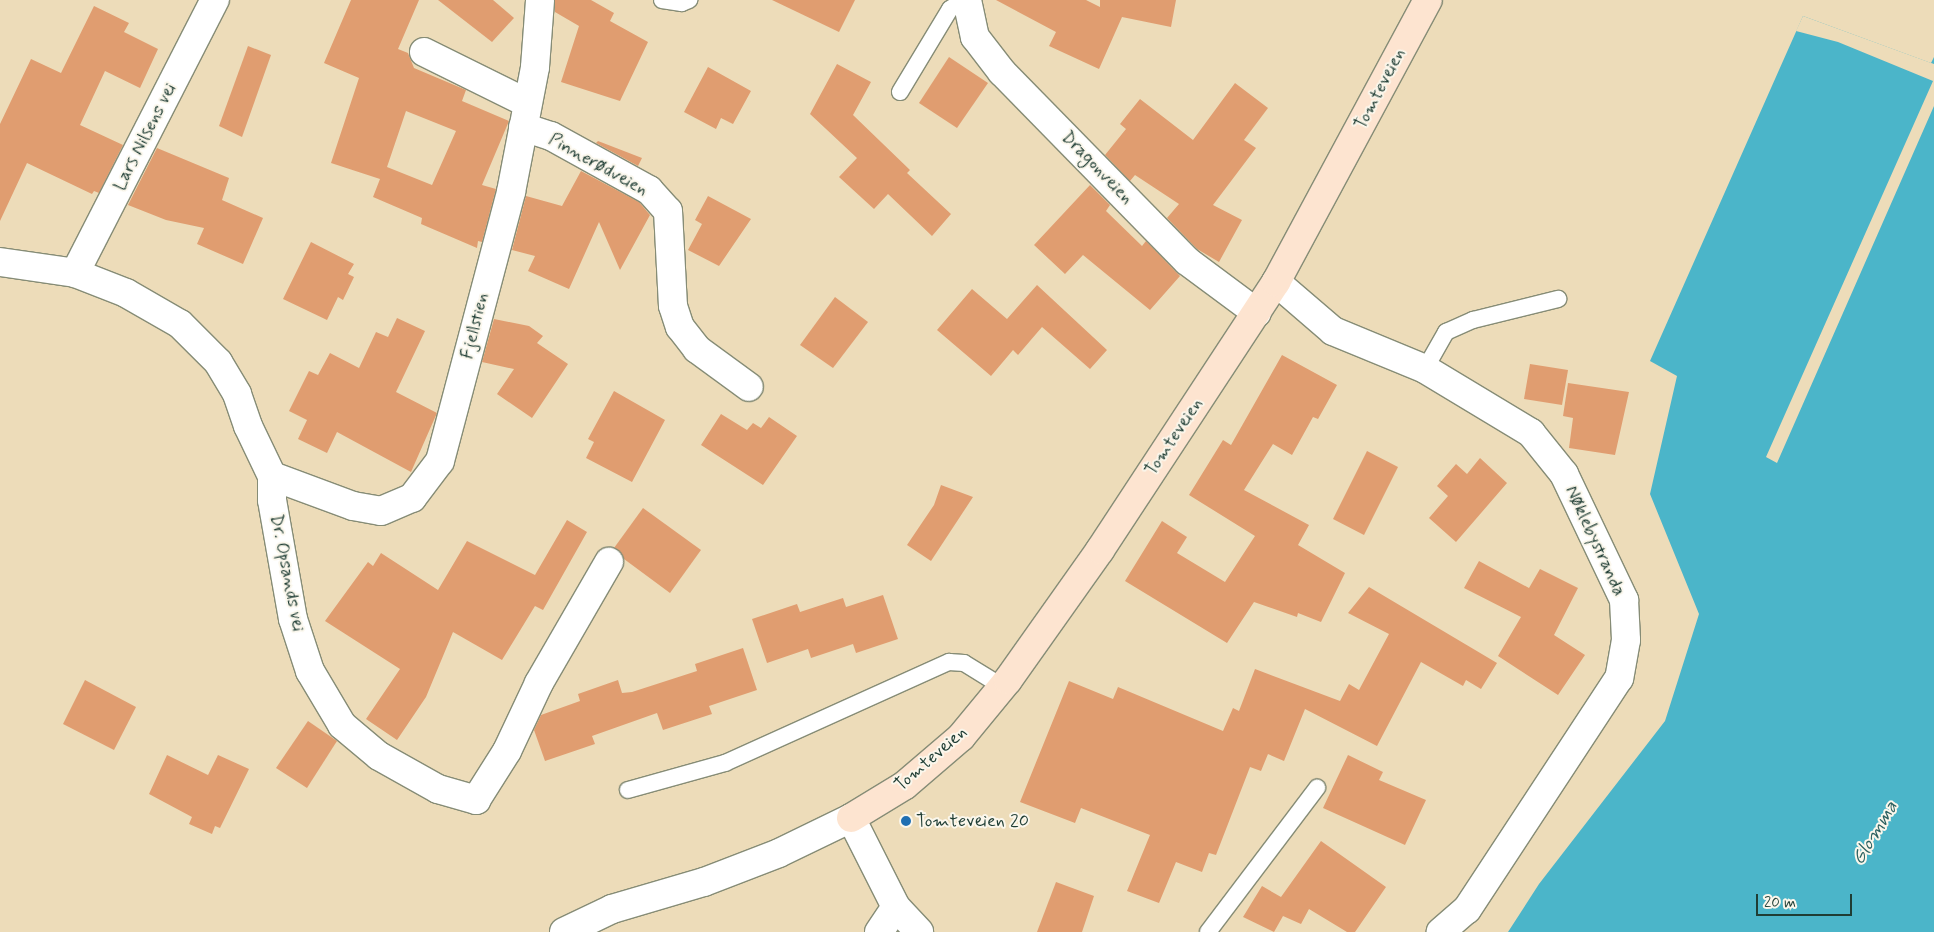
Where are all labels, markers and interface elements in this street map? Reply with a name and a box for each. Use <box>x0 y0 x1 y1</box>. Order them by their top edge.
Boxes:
street label: Tomteveien <box>1350 45 1410 133</box>
street label: Lars Nilsens vei <box>109 79 181 195</box>
street label: Dragonveien <box>1057 127 1137 209</box>
street label: Pinnerødveien <box>545 129 651 201</box>
street label: Fjellstien <box>456 291 494 361</box>
street label: Tomteveien <box>1140 394 1208 480</box>
street label: Nøklebystranda <box>1560 482 1630 600</box>
street label: Dr. Opsands vei <box>265 512 309 634</box>
street label: Tomteveien <box>890 722 972 796</box>
water label: Glomma <box>1847 797 1903 869</box>
place label: Tomteveien 20 <box>916 810 1029 832</box>
marker: Tomteveien 20 <box>900 815 912 827</box>
scale bar <box>1759 884 1855 916</box>
text: 20 m <box>1764 893 1796 913</box>

